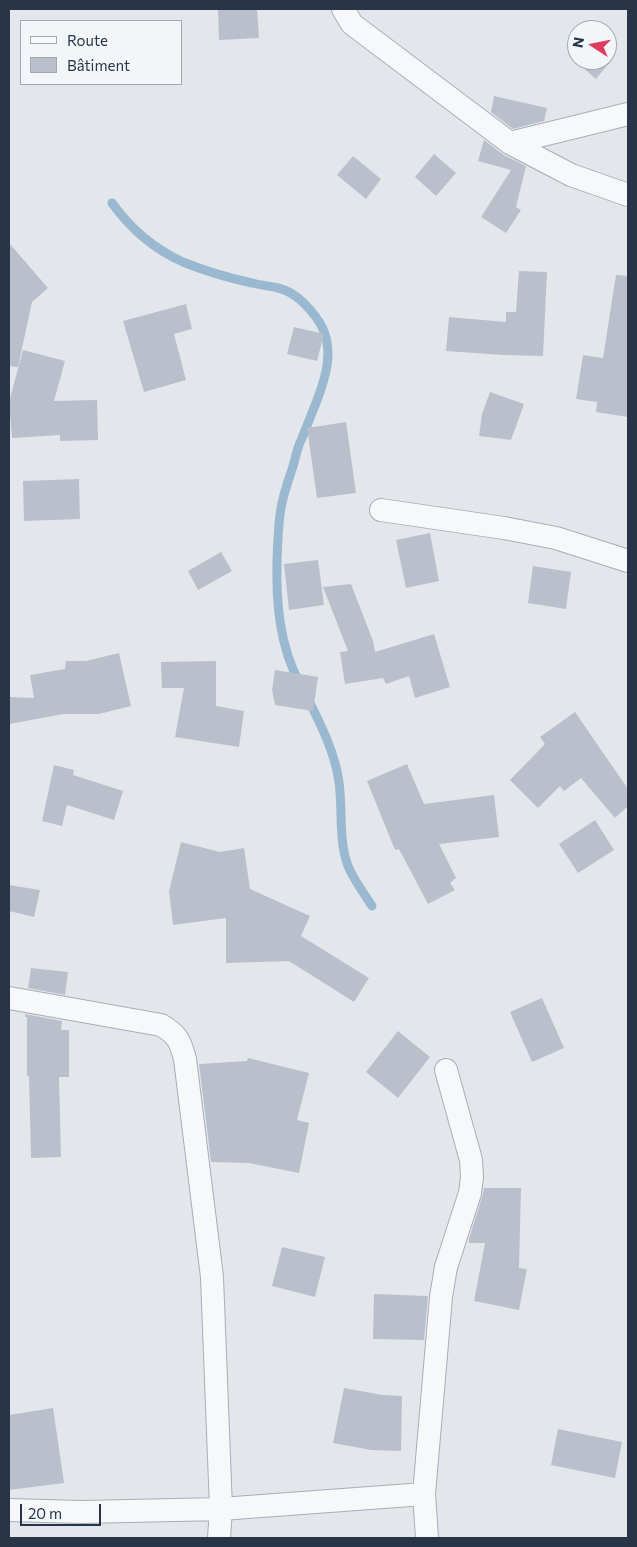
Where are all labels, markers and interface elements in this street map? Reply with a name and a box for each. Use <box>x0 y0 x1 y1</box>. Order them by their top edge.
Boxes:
legend <box>20 20 182 85</box>
north arrow <box>567 20 617 70</box>
text: Route <box>67 31 108 49</box>
text: N <box>568 35 587 49</box>
text: Bâtiment <box>67 56 130 74</box>
scale bar <box>22 1494 104 1526</box>
text: 20 m <box>28 1504 62 1522</box>

